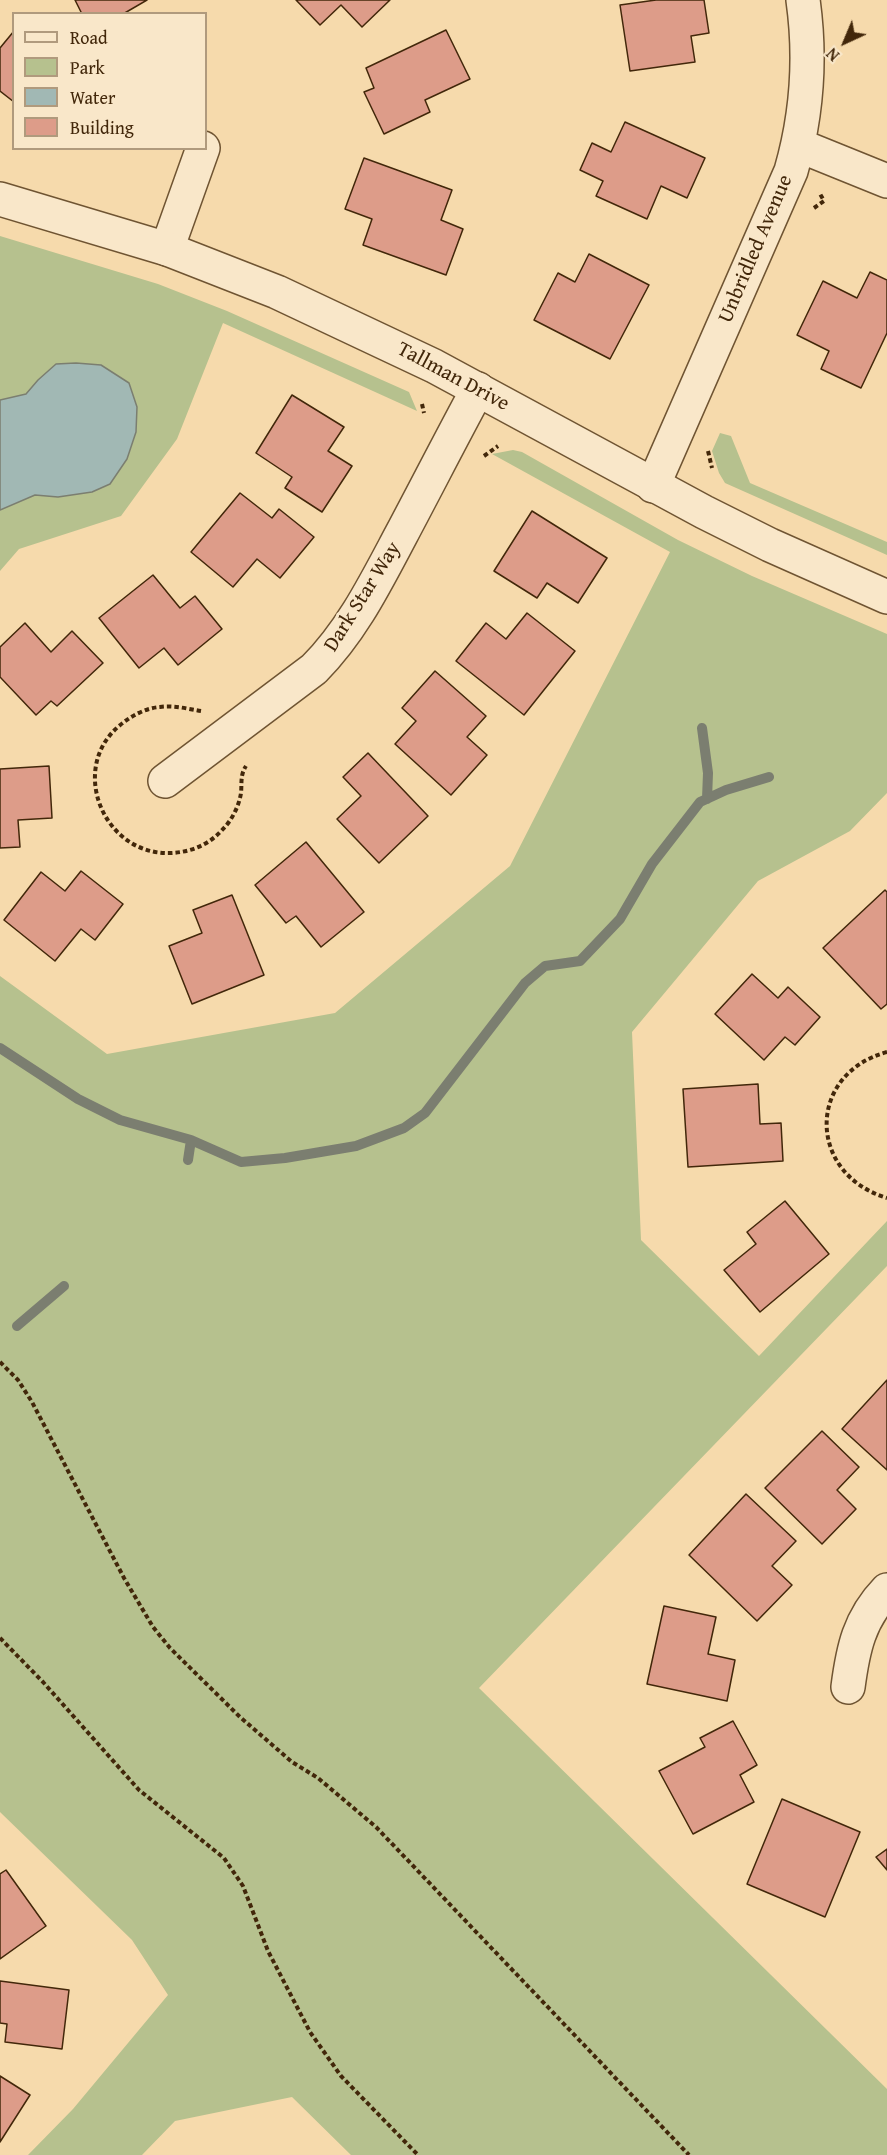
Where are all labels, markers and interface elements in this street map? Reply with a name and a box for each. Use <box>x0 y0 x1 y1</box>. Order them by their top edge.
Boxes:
legend <box>12 12 207 150</box>
north arrow <box>815 12 875 72</box>
text: Road <box>70 24 108 51</box>
text: N <box>820 43 845 67</box>
text: Park <box>70 54 105 81</box>
text: Water <box>70 84 115 111</box>
text: Building <box>70 114 134 141</box>
street label: Unbridled Avenue <box>713 171 799 327</box>
street label: Tallman Drive <box>393 337 513 417</box>
street label: Dark Star Way <box>319 537 407 657</box>

